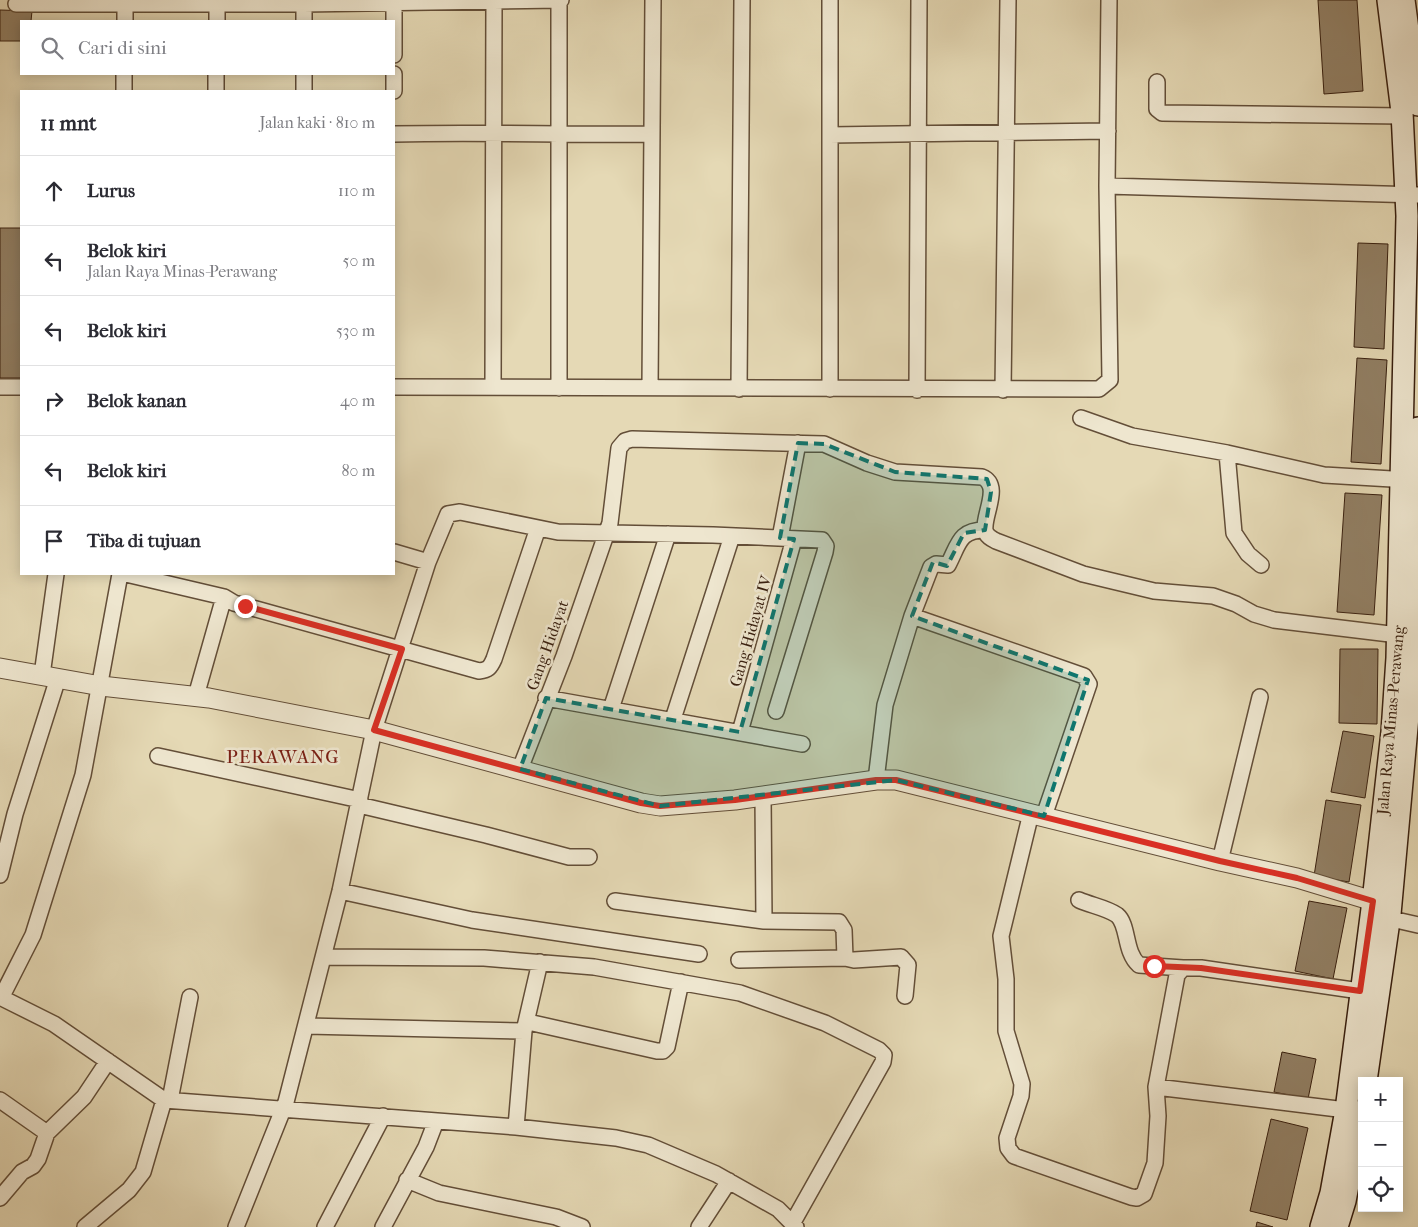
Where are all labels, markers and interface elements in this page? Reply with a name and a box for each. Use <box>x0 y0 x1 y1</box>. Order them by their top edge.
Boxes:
search box <box>20 20 395 75</box>
icon: search <box>38 34 66 62</box>
text: Cari di sini <box>78 37 167 59</box>
text: 11 mnt <box>40 111 97 135</box>
text: Jalan kaki · 810 m <box>260 113 375 132</box>
icon: ahead <box>40 177 68 205</box>
text: Lurus <box>87 180 135 202</box>
text: 110 m <box>338 181 375 200</box>
text: Belok kiri <box>87 240 166 262</box>
icon: left <box>40 247 68 275</box>
text: 50 m <box>343 251 375 270</box>
text: Jalan Raya Minas-Perawang <box>87 262 277 281</box>
icon: left <box>40 317 68 345</box>
text: Belok kiri <box>87 320 166 342</box>
text: 530 m <box>336 321 375 340</box>
icon: right <box>40 387 68 415</box>
text: Belok kanan <box>87 390 187 412</box>
text: 40 m <box>340 391 375 410</box>
icon: left <box>40 457 68 485</box>
text: Belok kiri <box>87 460 166 482</box>
text: 80 m <box>341 461 375 480</box>
icon: arrive <box>40 527 68 555</box>
text: Tiba di tujuan <box>87 530 201 552</box>
street label: Gang Hidayat IV <box>726 573 776 689</box>
route end <box>234 595 257 618</box>
street label: Gang Hidayat <box>522 597 573 693</box>
street label: Jalan Raya Minas-Perawang <box>1373 624 1408 817</box>
district label: PERAWANG <box>226 746 340 768</box>
route start <box>1143 955 1166 978</box>
map controls <box>1358 1077 1403 1212</box>
button: + <box>1358 1077 1403 1122</box>
button: − <box>1358 1122 1403 1167</box>
button: locate <box>1358 1167 1403 1212</box>

